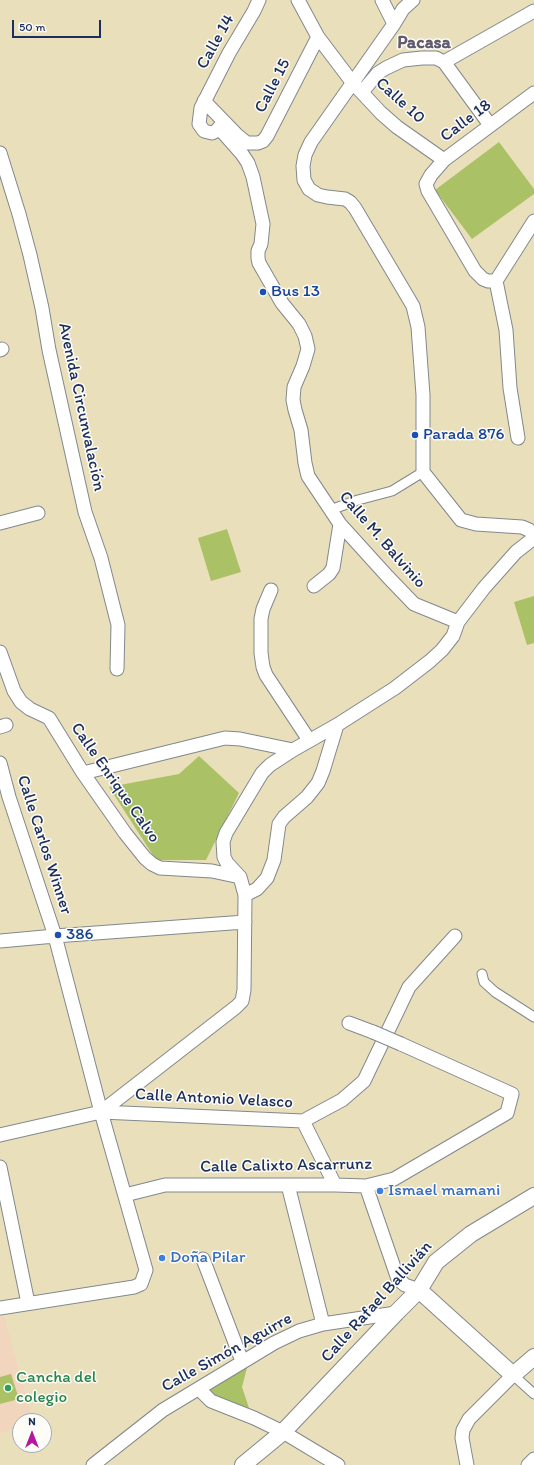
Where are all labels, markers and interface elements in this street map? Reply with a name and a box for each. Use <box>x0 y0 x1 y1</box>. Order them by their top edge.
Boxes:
street label: Calle 14 <box>193 11 239 73</box>
scale bar <box>14 12 103 38</box>
text: 50 m <box>19 20 45 34</box>
district label: Pacasa <box>397 32 451 54</box>
street label: Calle 15 <box>251 55 295 117</box>
street label: Calle 10 <box>371 73 429 129</box>
street label: Calle 18 <box>436 95 496 147</box>
place label: Bus 13 <box>271 282 320 302</box>
marker: Bus 13 <box>258 287 268 297</box>
street label: Avenida Circunvalación <box>53 321 109 493</box>
place label: Parada 876 <box>423 425 505 445</box>
marker: Parada 876 <box>410 430 420 440</box>
street label: Calle M. Balvinio <box>334 487 430 593</box>
street label: Calle Enrique Calvo <box>66 719 164 847</box>
street label: Calle Carlos Winner <box>12 773 76 917</box>
place label: 386 <box>66 925 94 945</box>
marker: 386 <box>53 930 63 940</box>
street label: Calle Antonio Velasco <box>135 1085 293 1113</box>
street label: Calle Calixto Ascarrunz <box>200 1154 372 1178</box>
place label: Ismael mamani <box>388 1181 500 1201</box>
marker: Ismael mamani <box>375 1186 385 1196</box>
street label: Calle Rafael Ballivián <box>317 1237 437 1367</box>
place label: Doña Pilar <box>170 1248 245 1268</box>
marker: Doña Pilar <box>157 1253 167 1263</box>
street label: Calle Simón Aguirre <box>158 1309 296 1397</box>
place label: Cancha del colegio <box>16 1368 97 1408</box>
marker: Cancha del colegio <box>3 1383 13 1393</box>
north arrow <box>12 1413 52 1453</box>
text: N <box>28 1415 36 1428</box>

